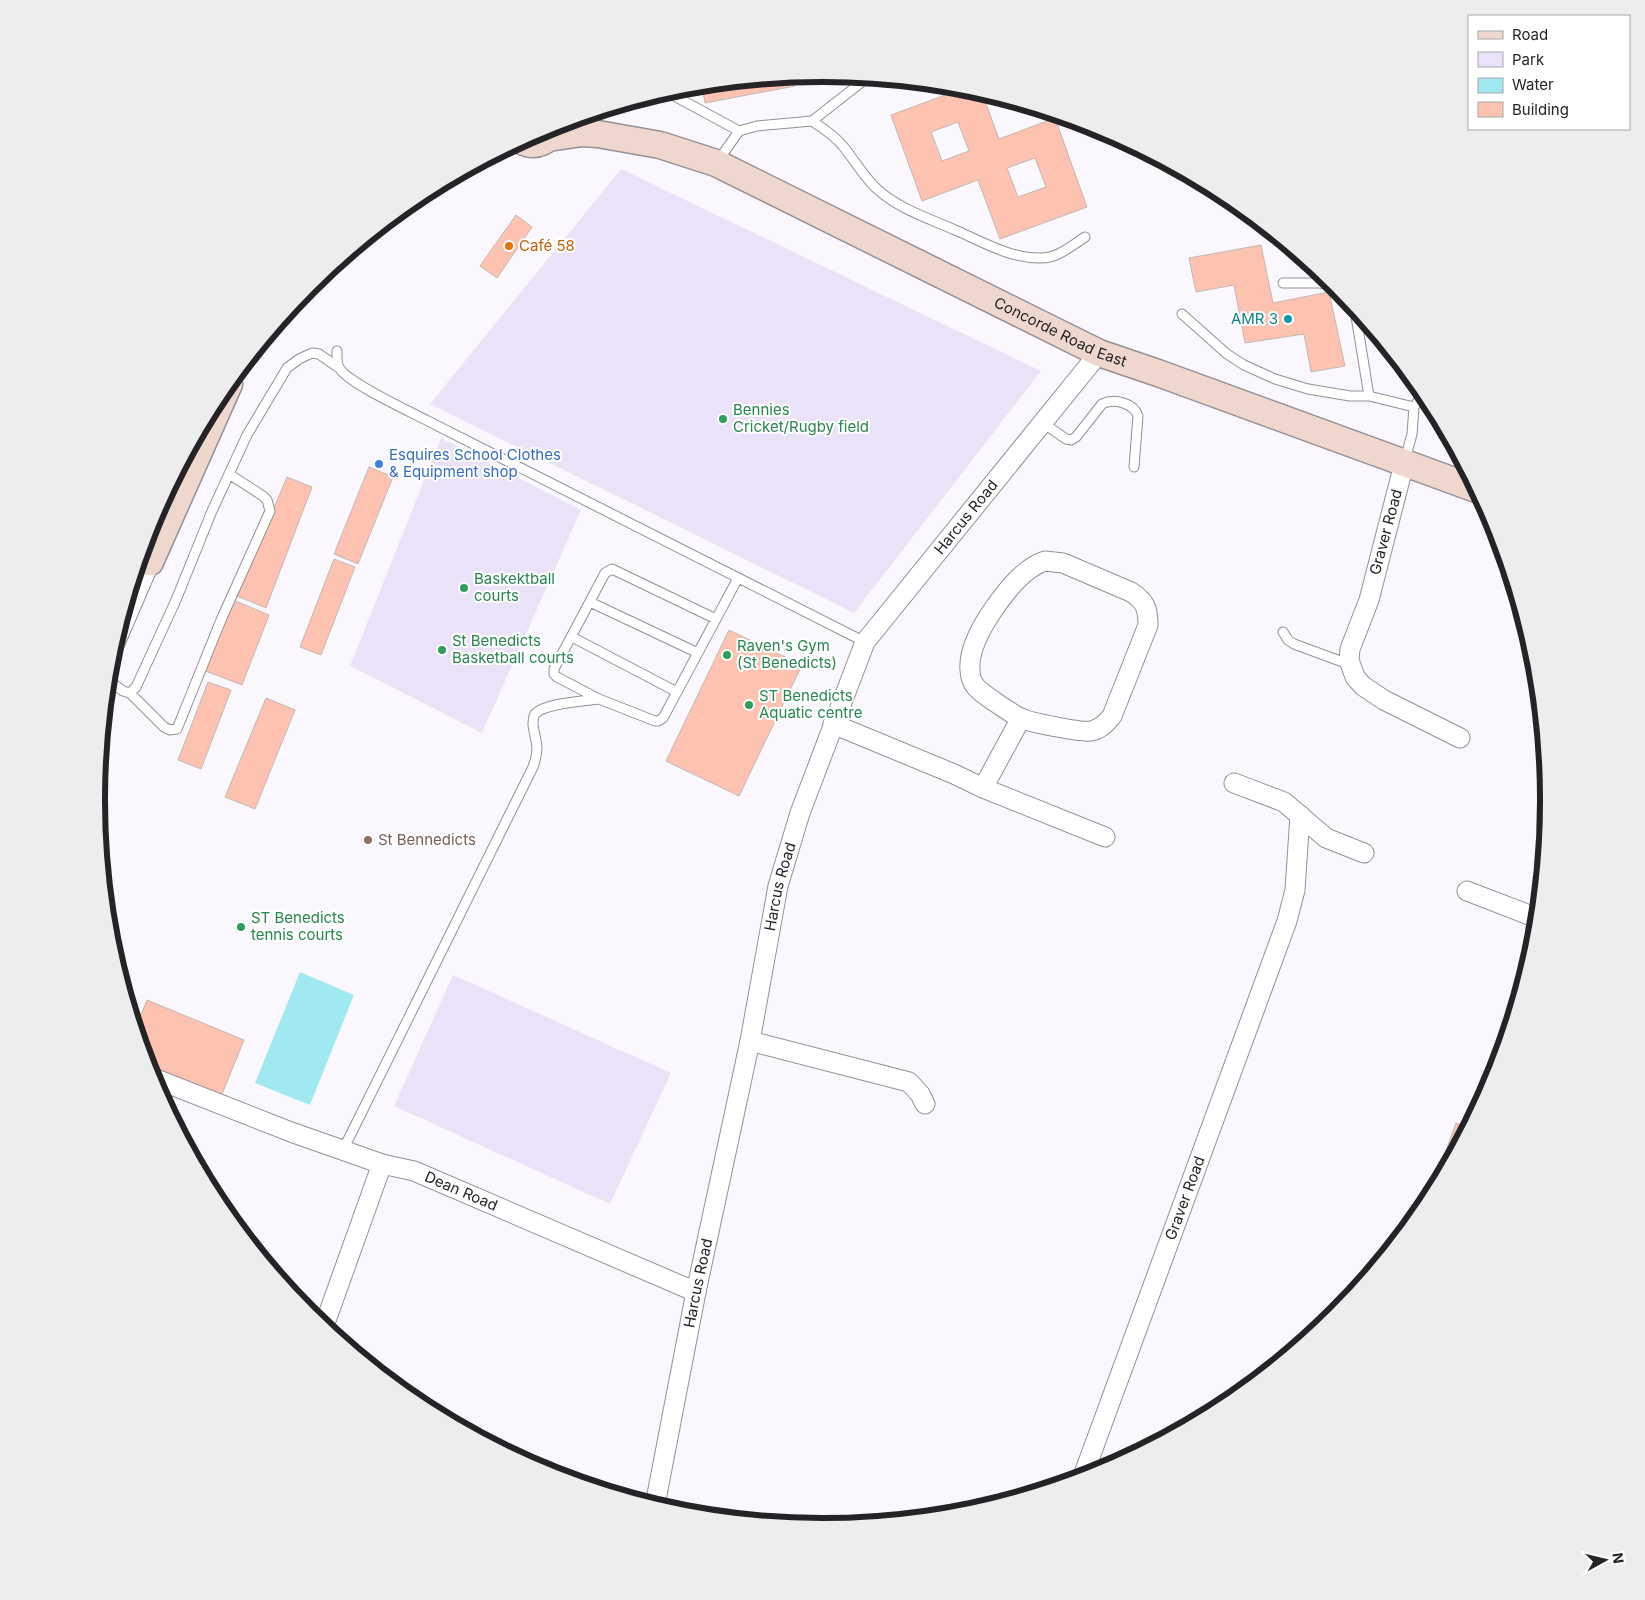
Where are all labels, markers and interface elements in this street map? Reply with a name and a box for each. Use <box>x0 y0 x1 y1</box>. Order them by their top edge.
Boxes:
legend <box>1468 15 1630 130</box>
text: Road <box>1512 25 1548 44</box>
text: Park <box>1512 50 1545 69</box>
text: Water <box>1512 75 1554 94</box>
text: Building <box>1512 100 1569 119</box>
place label: Café 58 <box>519 236 575 255</box>
marker: Café 58 <box>503 240 515 252</box>
street label: Concorde Road East <box>991 292 1129 371</box>
place label: AMR 3 <box>1231 309 1278 328</box>
marker: AMR 3 <box>1282 313 1294 325</box>
place label: Bennies Cricket/Rugby field <box>733 400 869 436</box>
marker: Bennies Cricket/Rugby field <box>717 413 729 425</box>
place label: Esquires School Clothes & Equipment shop <box>389 445 561 481</box>
marker: Esquires School Clothes & Equipment shop <box>373 458 385 470</box>
street label: Harcus Road <box>930 476 1002 558</box>
street label: Graver Road <box>1365 487 1406 577</box>
place label: Baskektball courts <box>474 569 555 605</box>
marker: Baskektball courts <box>458 582 470 594</box>
place label: St Benedicts Basketball courts <box>452 631 574 667</box>
place label: Raven's Gym (St Benedicts) <box>737 636 837 672</box>
marker: St Benedicts Basketball courts <box>436 644 448 656</box>
marker: Raven's Gym (St Benedicts) <box>721 649 733 661</box>
place label: ST Benedicts Aquatic centre <box>759 686 862 722</box>
marker: ST Benedicts Aquatic centre <box>743 699 755 711</box>
place label: St Bennedicts <box>378 830 476 849</box>
marker: St Bennedicts <box>362 834 374 846</box>
street label: Harcus Road <box>760 840 800 932</box>
place label: ST Benedicts tennis courts <box>251 908 345 944</box>
marker: ST Benedicts tennis courts <box>235 921 247 933</box>
street label: Graver Road <box>1161 1153 1209 1243</box>
street label: Dean Road <box>422 1167 501 1215</box>
street label: Harcus Road <box>679 1237 716 1329</box>
north arrow <box>1580 1535 1630 1585</box>
text: N <box>1609 1552 1628 1565</box>

